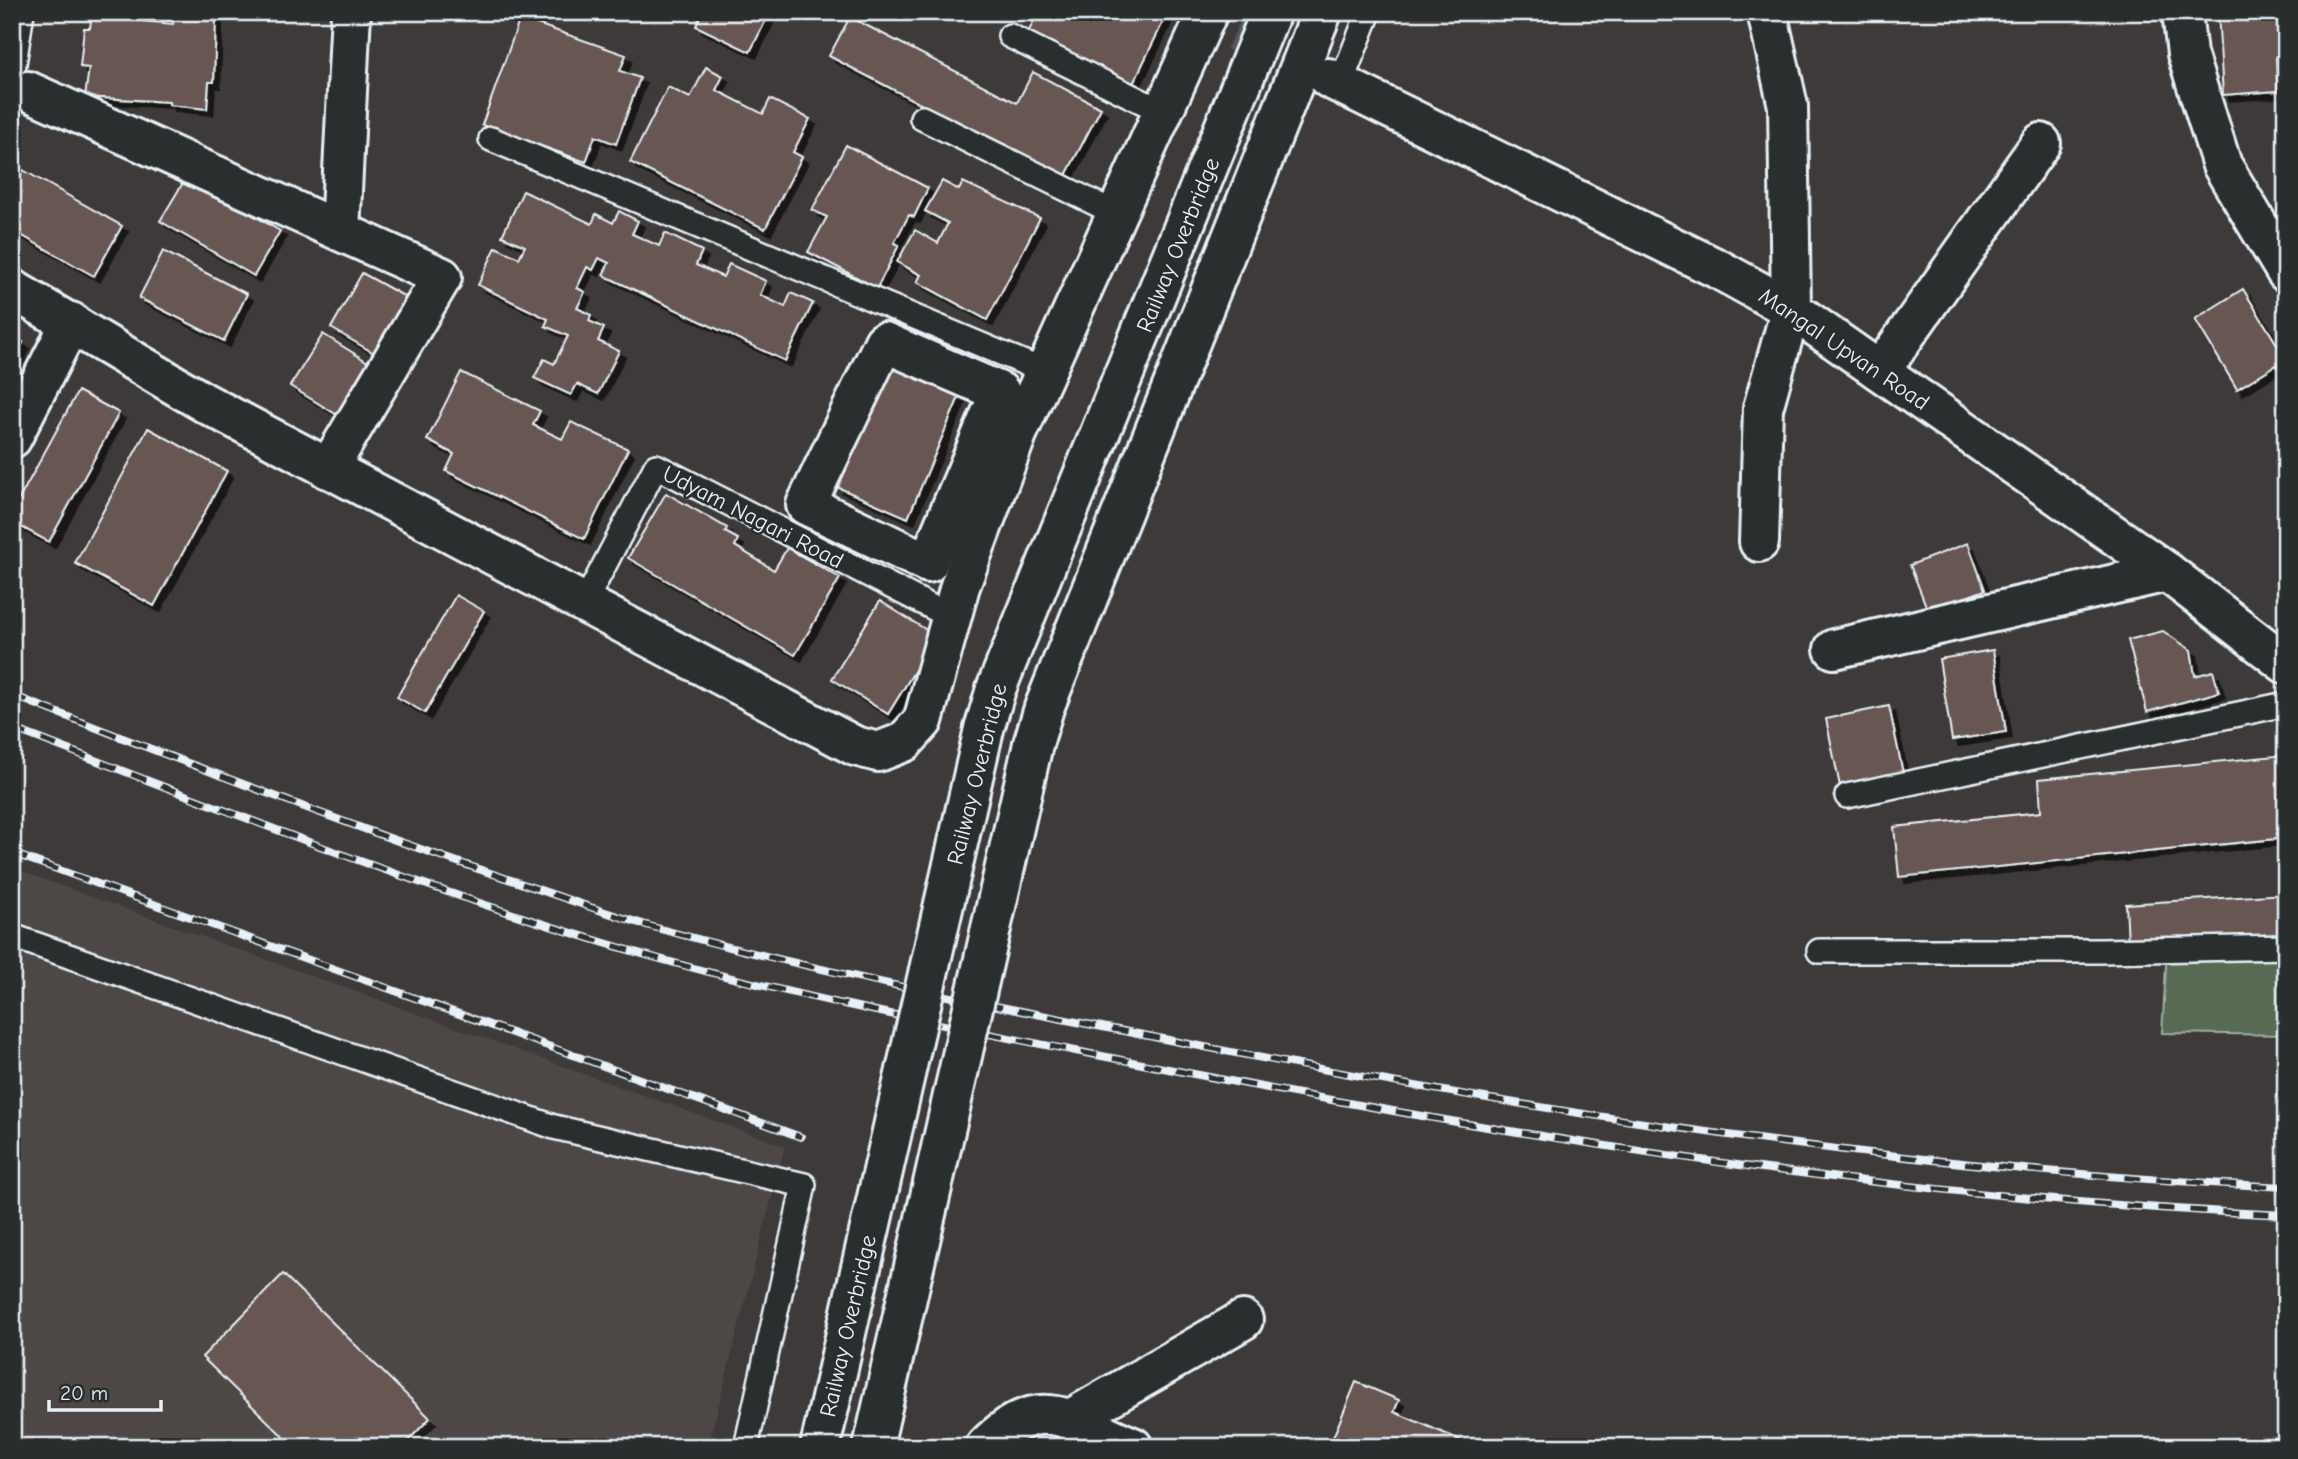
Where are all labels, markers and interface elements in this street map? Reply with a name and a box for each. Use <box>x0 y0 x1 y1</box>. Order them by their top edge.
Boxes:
street label: Railway Overbridge <box>1131 154 1225 336</box>
street label: Mangal Upvan Road <box>1754 282 1934 416</box>
street label: Udyam Nagari Road <box>658 460 848 574</box>
street label: Railway Overbridge <box>941 681 1013 867</box>
street label: Railway Overbridge <box>814 1232 882 1420</box>
scale bar <box>49 1368 161 1412</box>
text: 20 m <box>60 1381 108 1405</box>

